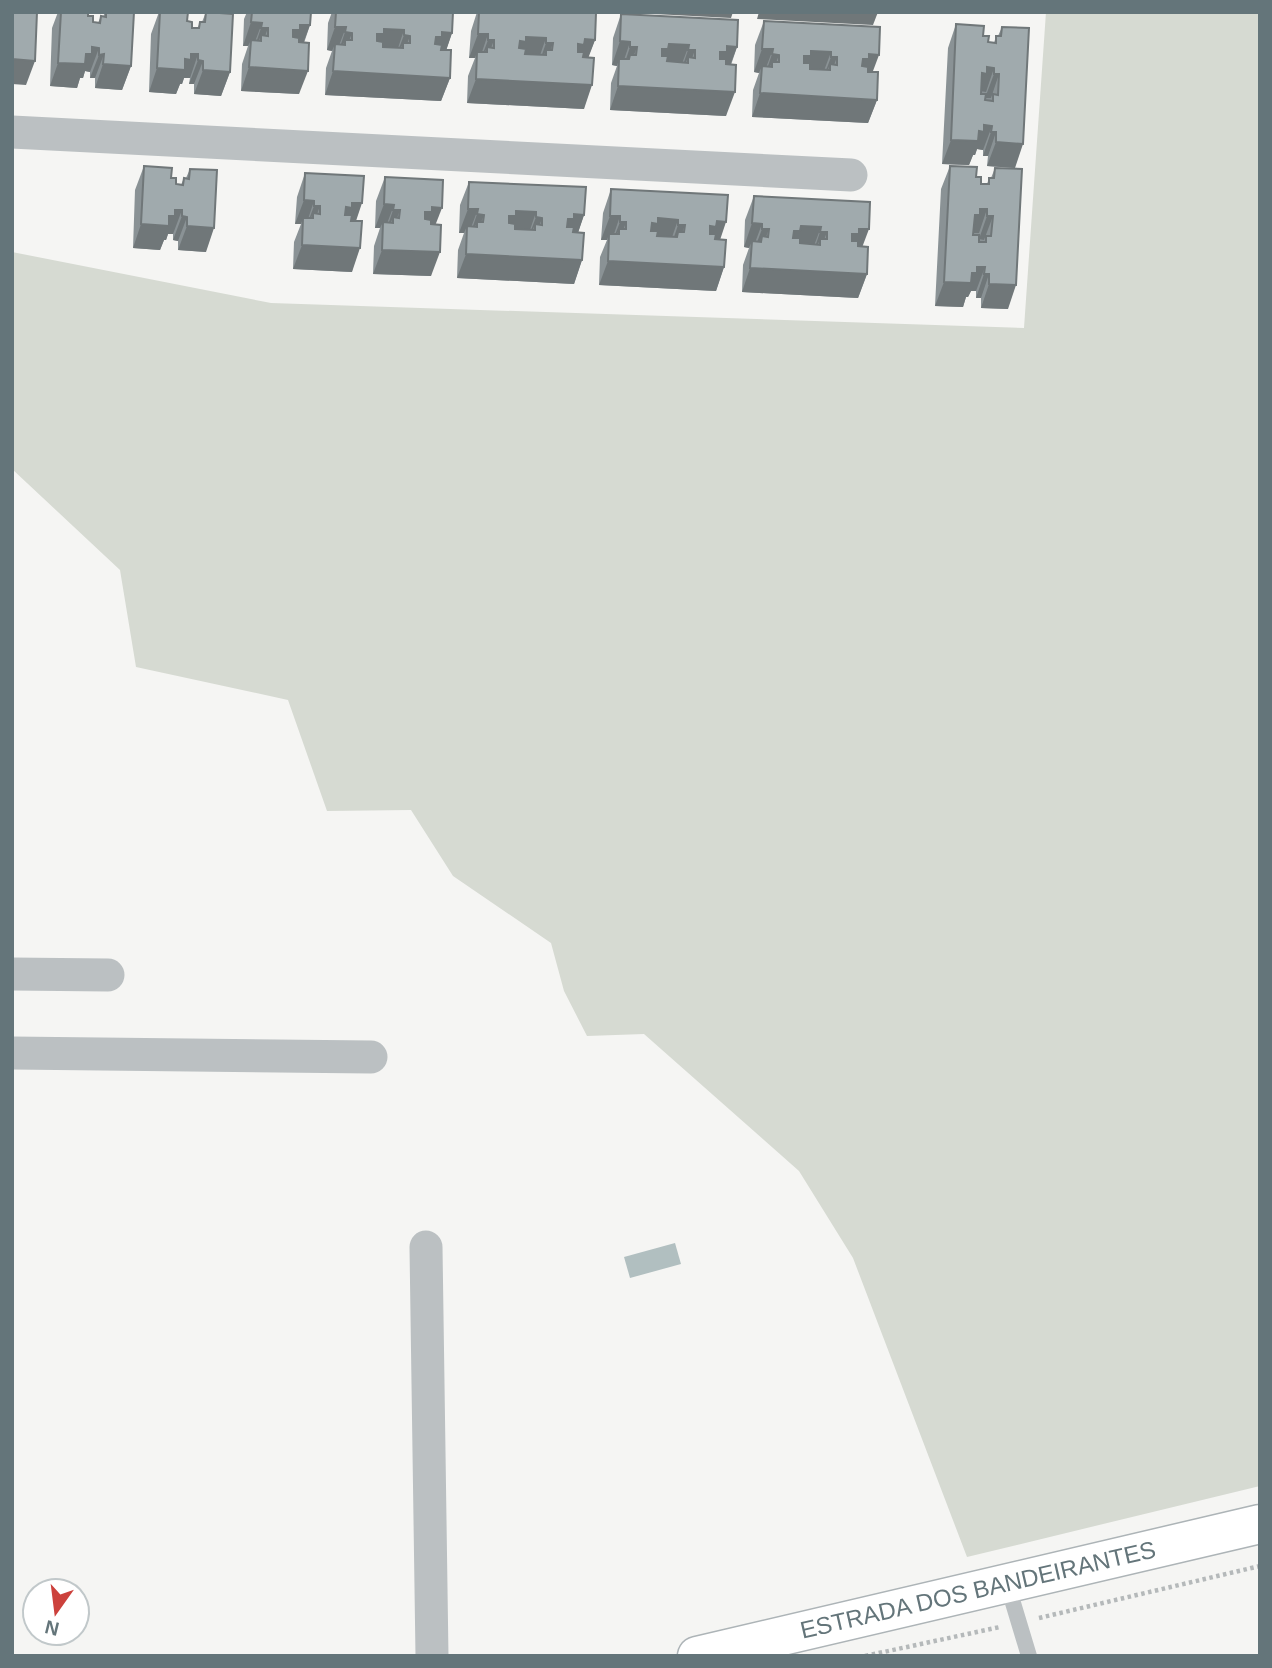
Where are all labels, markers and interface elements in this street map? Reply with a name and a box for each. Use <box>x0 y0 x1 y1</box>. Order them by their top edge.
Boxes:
street label: ESTRADA DOS BANDEIRANTES <box>797 1535 1158 1644</box>
north arrow <box>21 1577 91 1647</box>
text: N <box>43 1616 61 1640</box>

